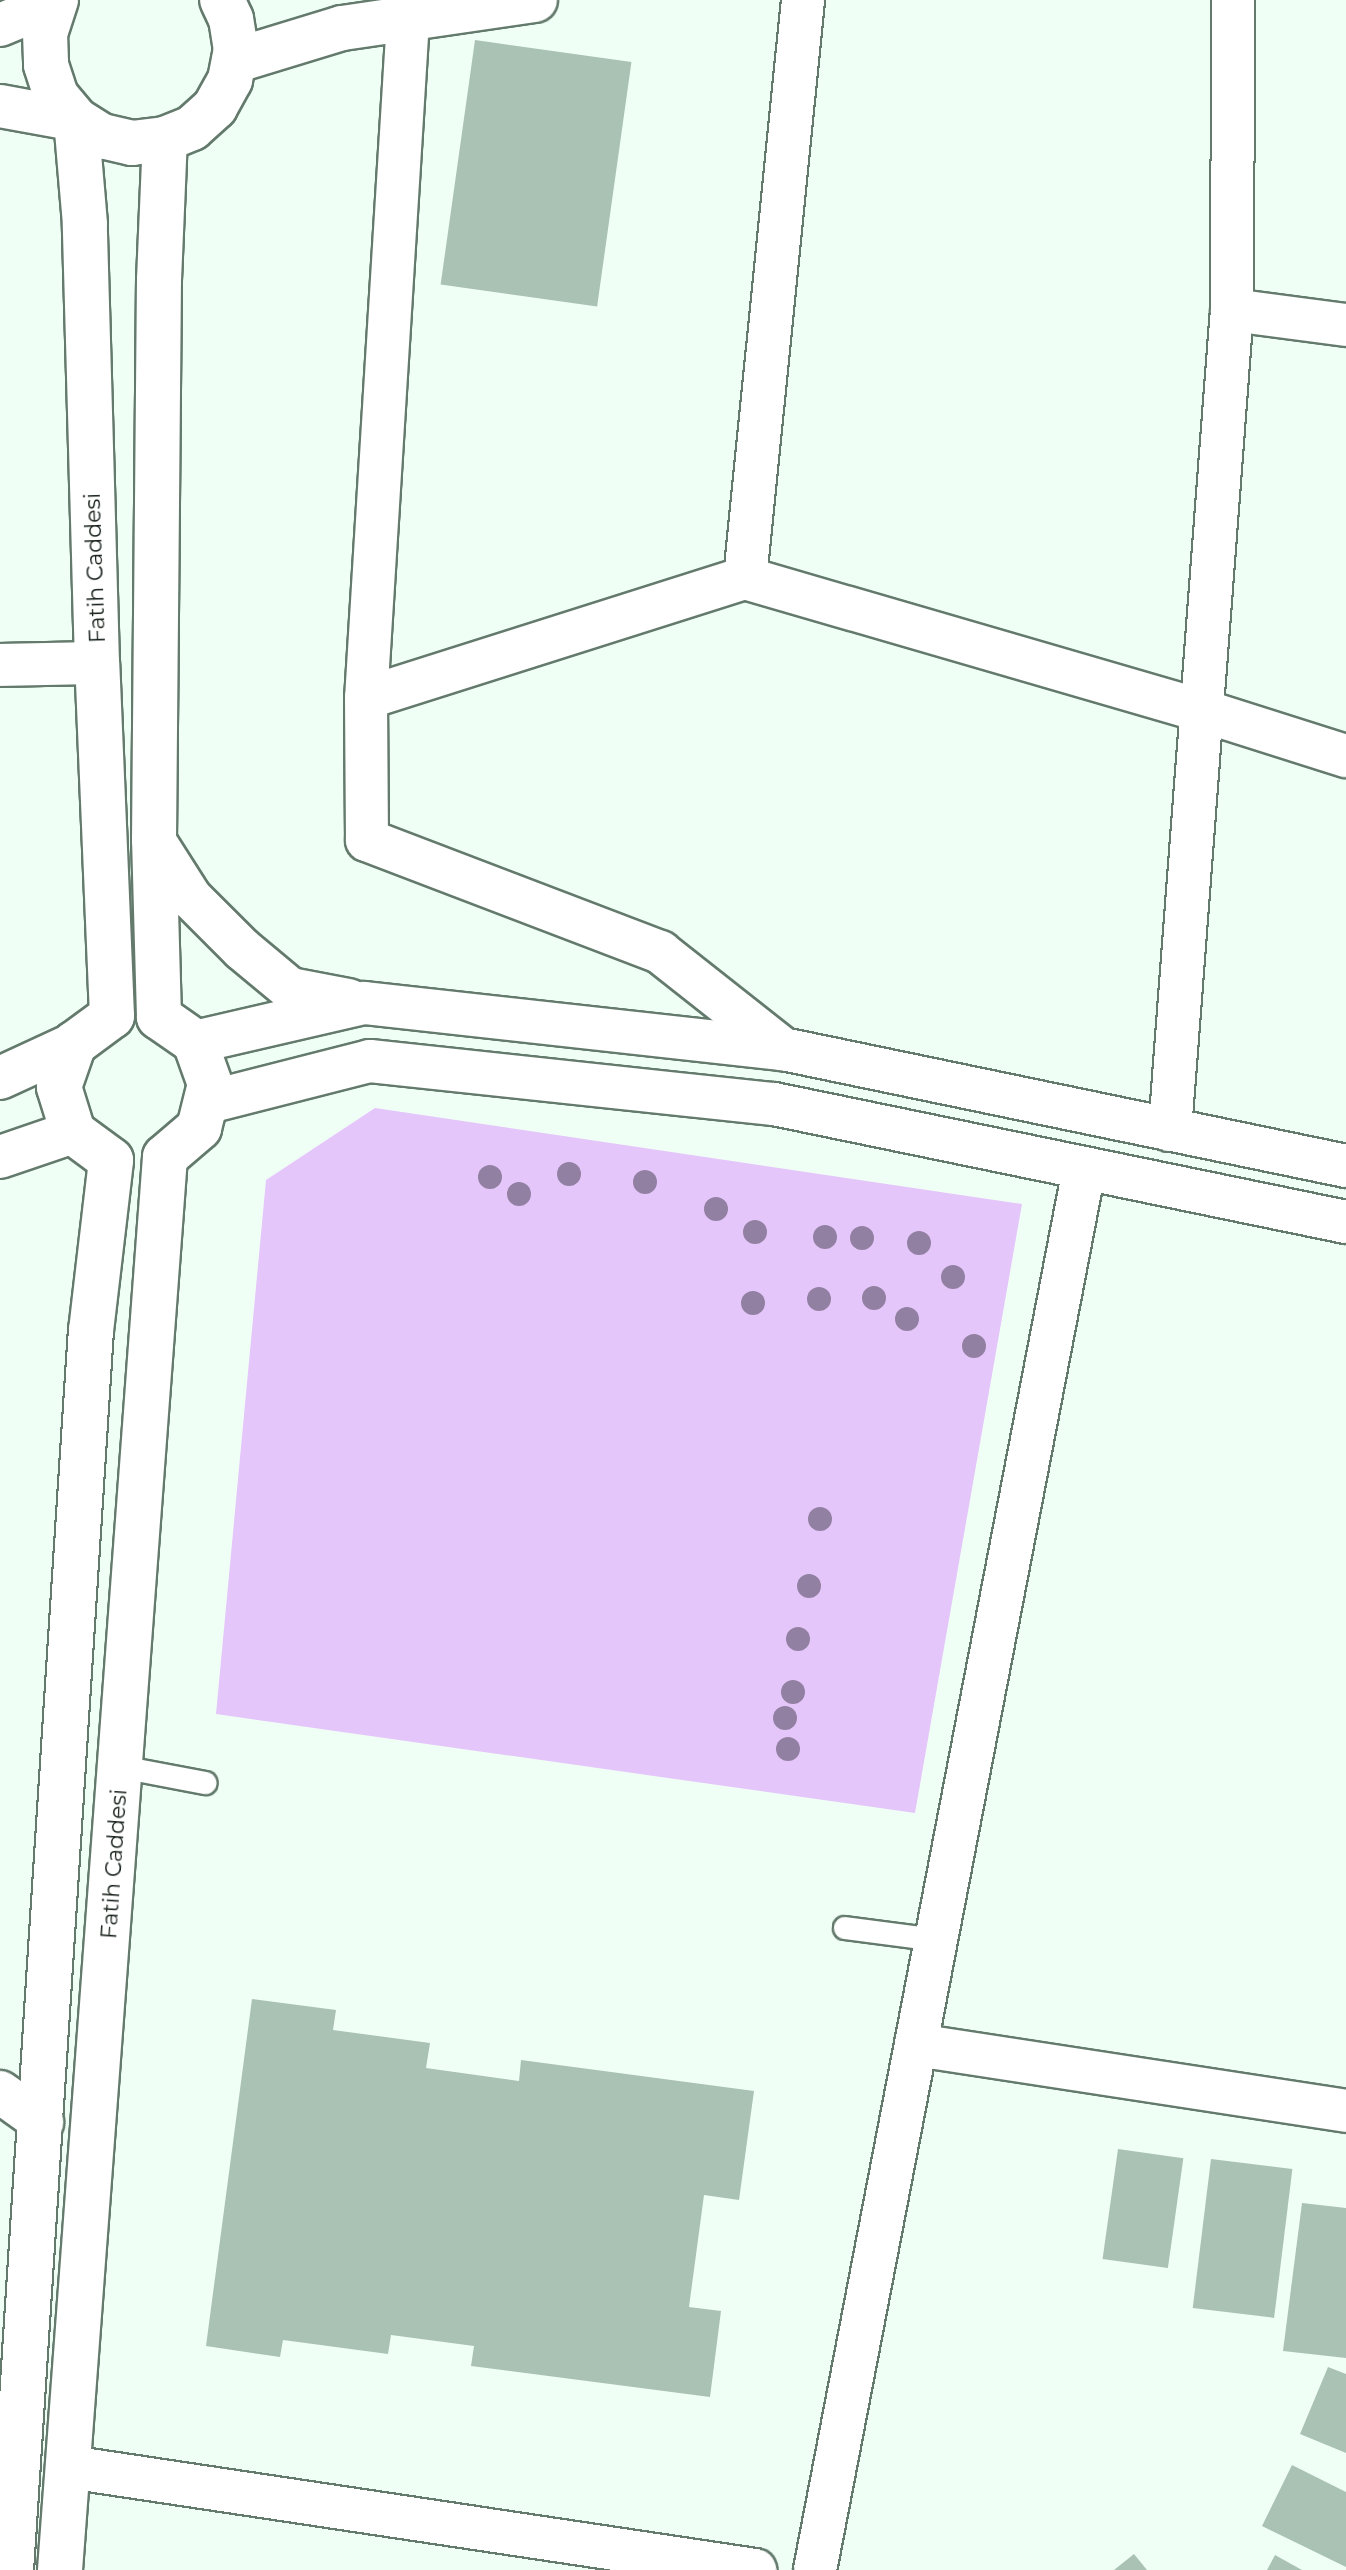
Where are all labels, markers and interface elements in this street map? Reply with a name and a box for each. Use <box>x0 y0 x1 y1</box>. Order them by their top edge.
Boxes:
street label: Fatih Caddesi <box>79 493 111 643</box>
street label: Fatih Caddesi <box>96 1788 132 1940</box>

